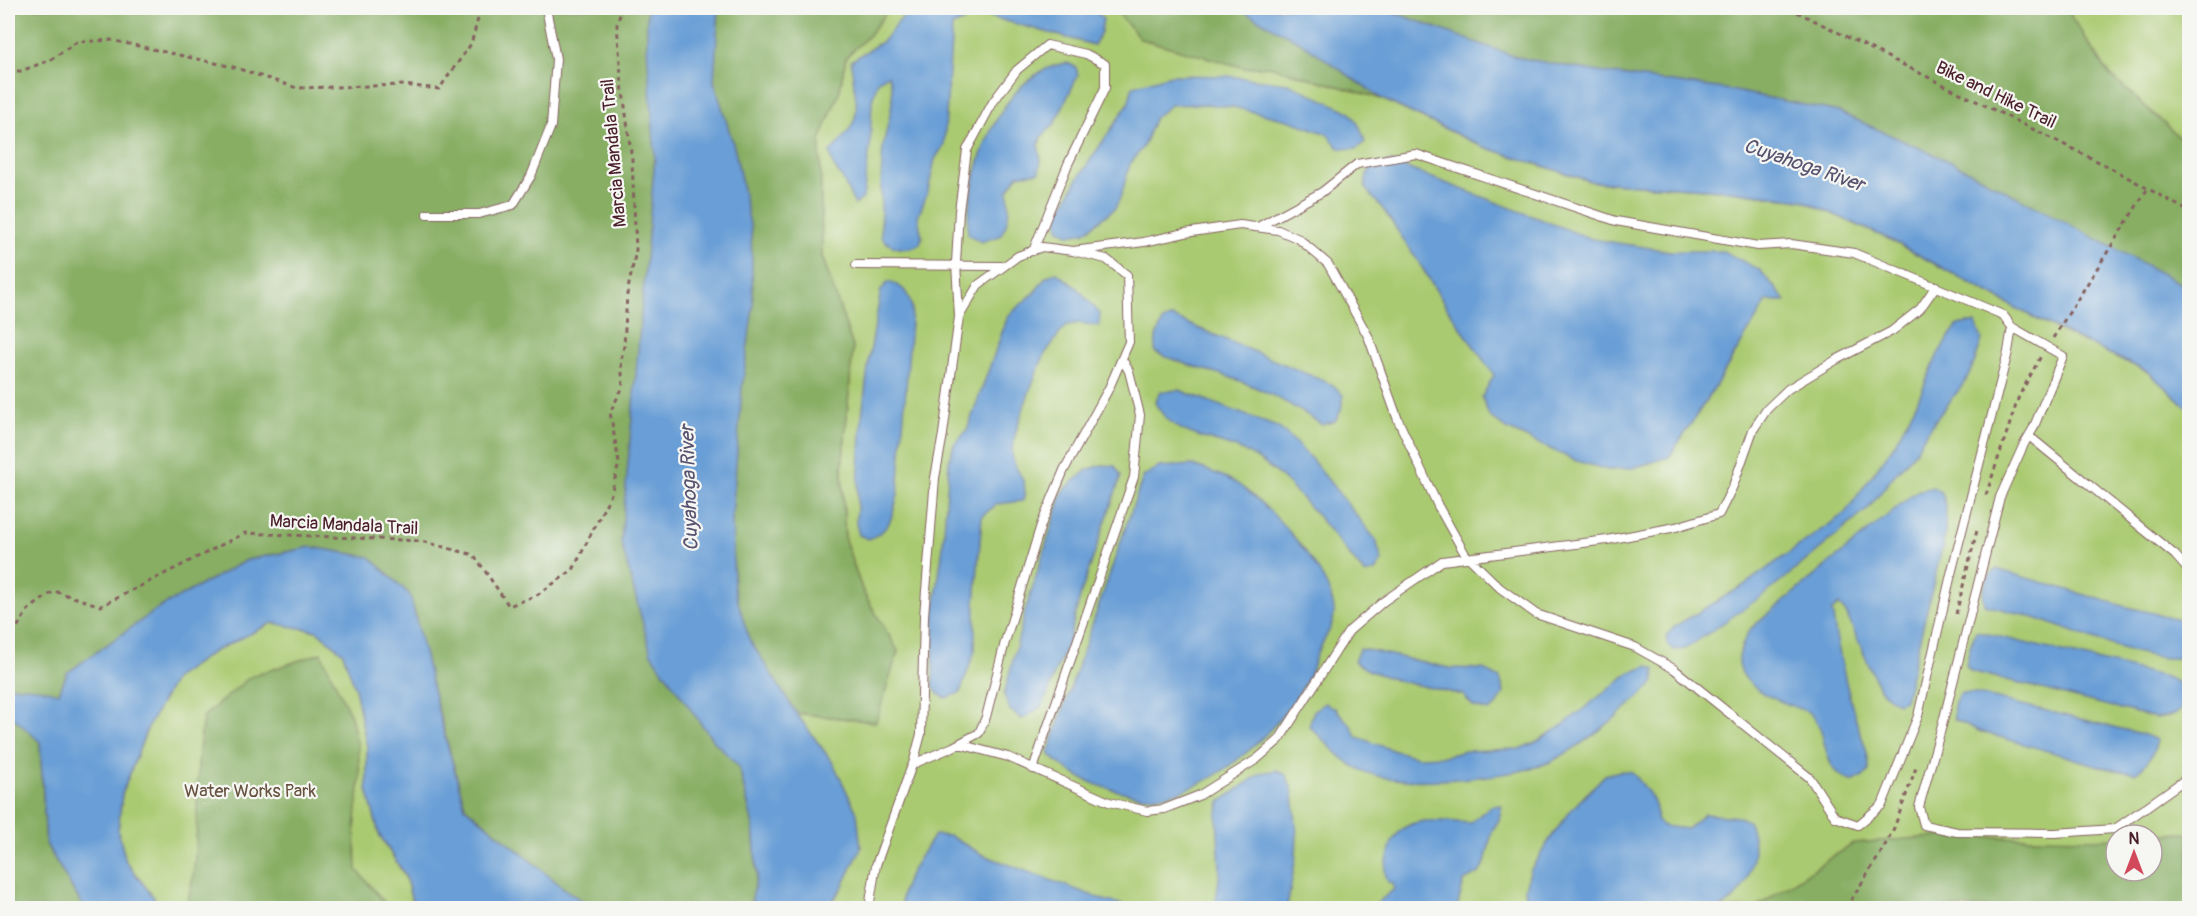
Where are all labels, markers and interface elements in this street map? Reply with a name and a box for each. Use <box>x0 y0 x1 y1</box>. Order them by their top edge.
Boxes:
street label: Bike and Hike Trail <box>1932 56 2060 134</box>
street label: Marcia Mandala Trail <box>596 78 632 228</box>
water label: Cuyahoga River <box>1740 133 1870 198</box>
water label: Cuyahoga River <box>674 422 704 551</box>
street label: Marcia Mandala Trail <box>269 510 419 540</box>
park label: Water Works Park <box>184 780 317 803</box>
north arrow <box>2104 823 2164 883</box>
text: N <box>2129 829 2140 849</box>

